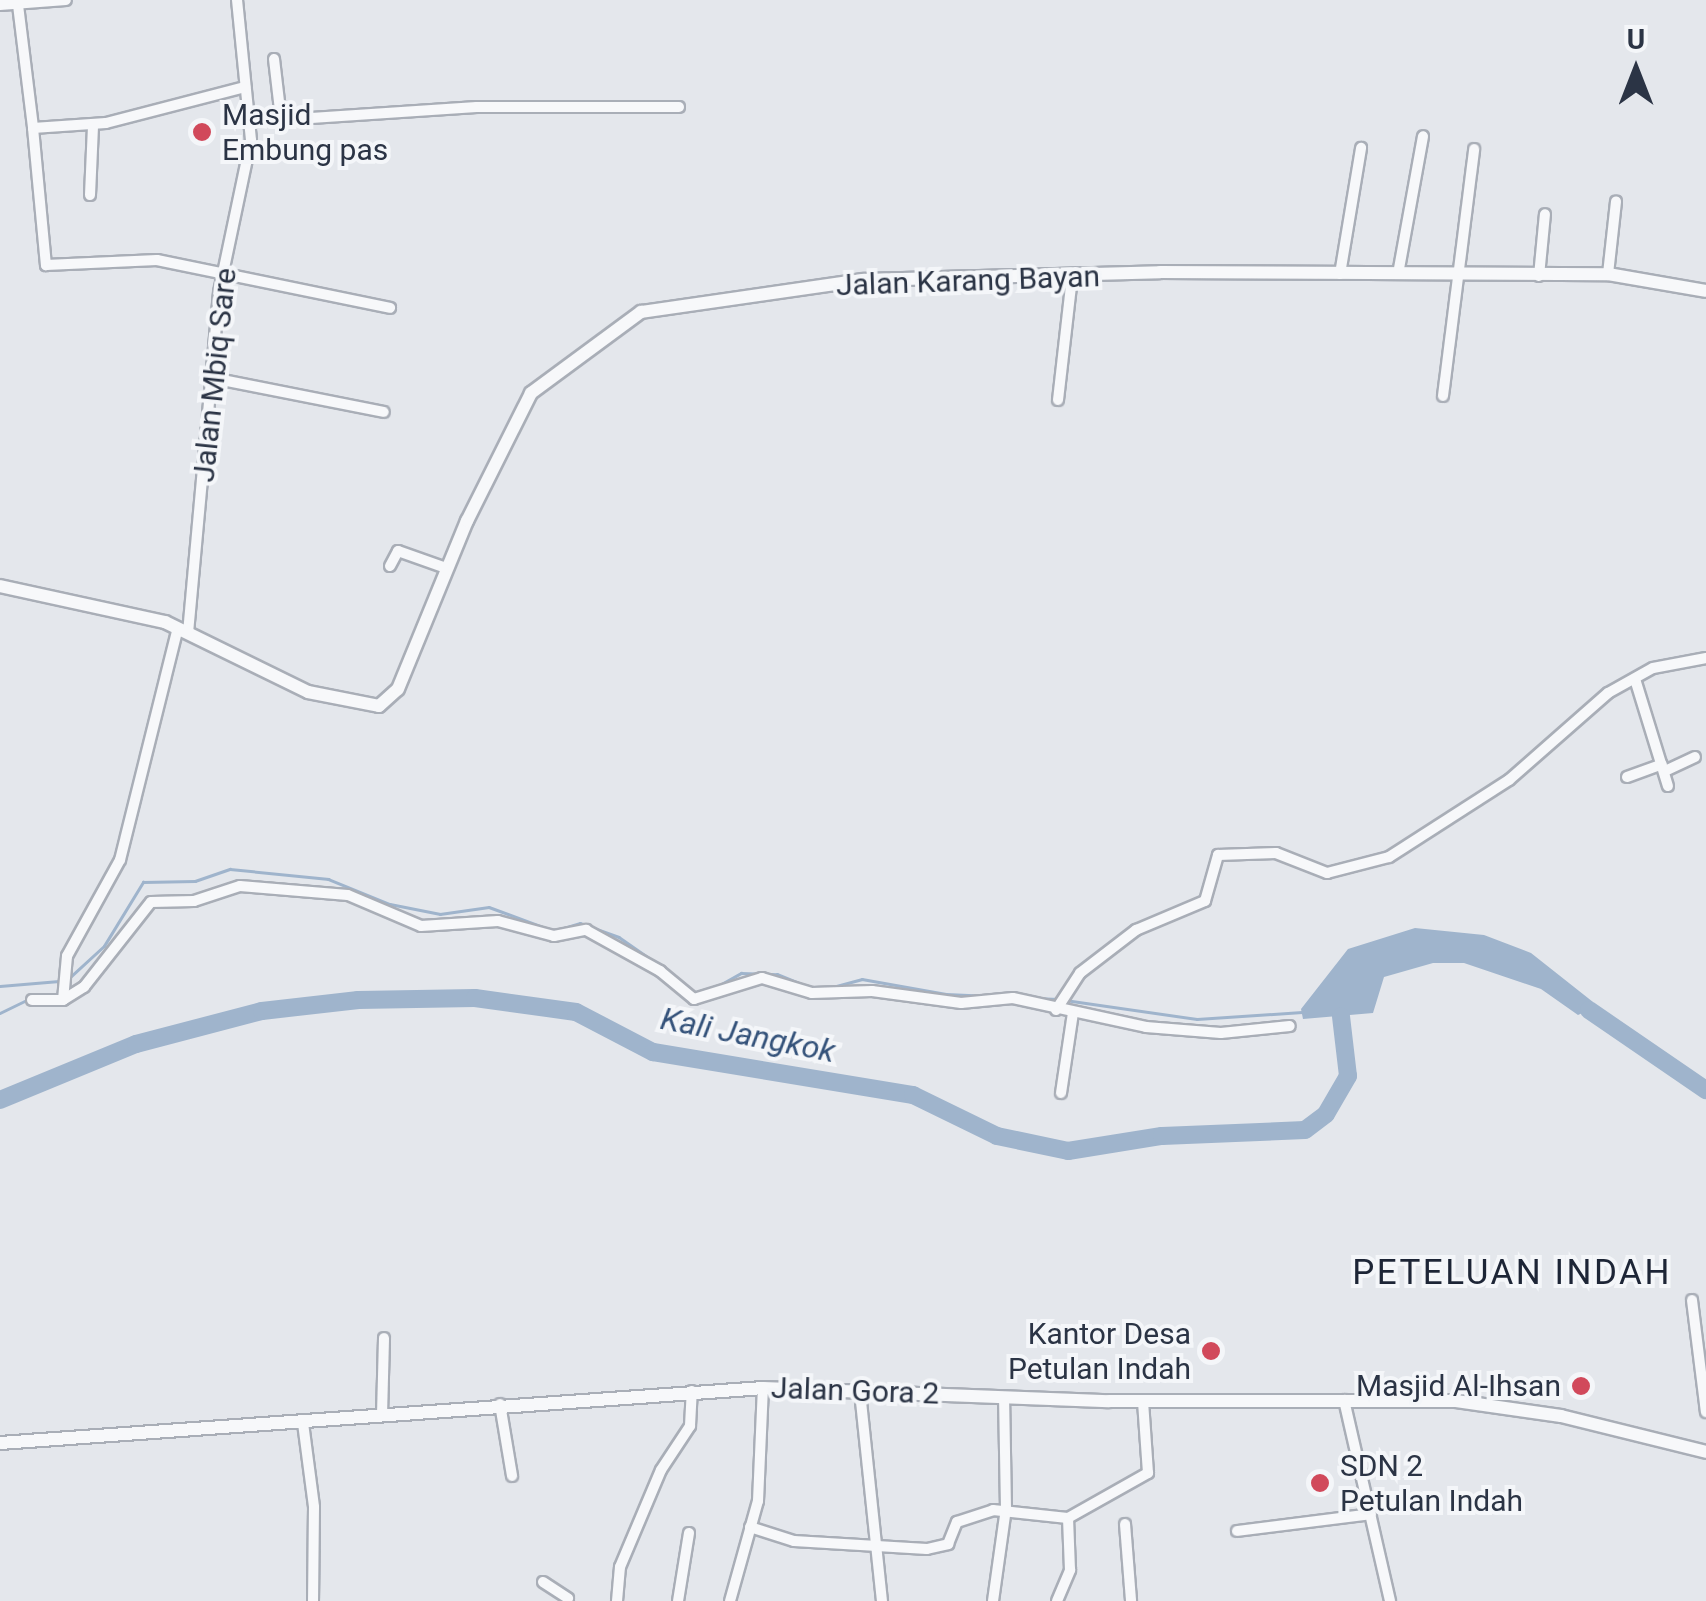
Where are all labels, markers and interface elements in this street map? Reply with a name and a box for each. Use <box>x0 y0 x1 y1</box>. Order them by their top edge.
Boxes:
north arrow <box>1586 20 1686 120</box>
text: U <box>1627 23 1645 56</box>
place label: Masjid Embung pas <box>222 97 388 168</box>
marker: Masjid Embung pas <box>191 121 213 143</box>
street label: Jalan Karang Bayan <box>835 258 1101 304</box>
street label: Jalan Mbiq Sare <box>186 266 244 484</box>
water label: Kali Jangkok <box>657 999 839 1071</box>
district label: PETELUAN INDAH <box>1352 1252 1672 1294</box>
place label: Kantor Desa Petulan Indah <box>1008 1316 1191 1386</box>
marker: Kantor Desa Petulan Indah <box>1200 1340 1222 1362</box>
place label: Masjid Al-Ihsan <box>1356 1368 1561 1404</box>
street label: Jalan Gora 2 <box>770 1370 940 1412</box>
marker: Masjid Al-Ihsan <box>1570 1375 1592 1397</box>
place label: SDN 2 Petulan Indah <box>1340 1448 1523 1518</box>
marker: SDN 2 Petulan Indah <box>1309 1472 1331 1494</box>

